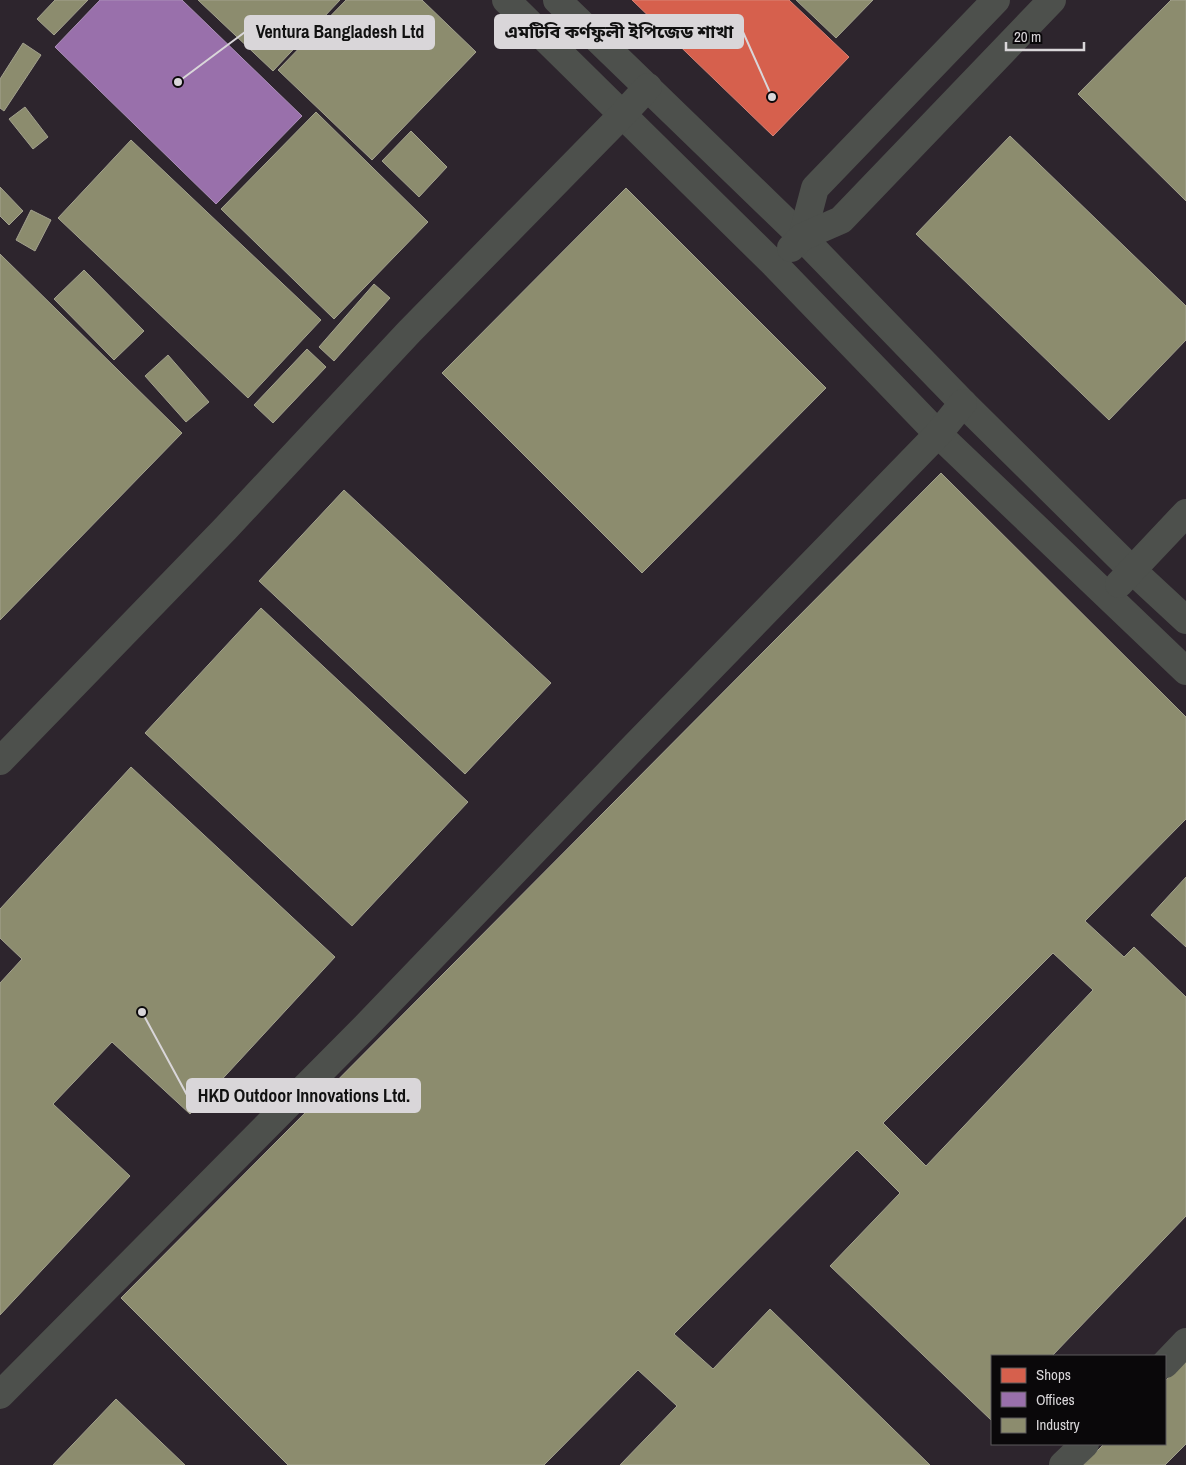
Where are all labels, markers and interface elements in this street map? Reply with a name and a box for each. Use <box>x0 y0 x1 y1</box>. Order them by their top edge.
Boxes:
callout: এমটিবি কর্ণফুলী ইপিজেড শাখা <box>495 15 743 48</box>
callout: Ventura Bangladesh Ltd <box>245 16 434 49</box>
text: Ventura Bangladesh Ltd <box>256 19 424 44</box>
text: এমটিবি কর্ণফুলী ইপিজেড শাখা <box>505 19 734 44</box>
scale bar <box>1006 20 1084 52</box>
text: 20 m <box>1014 26 1041 47</box>
callout: HKD Outdoor Innovations Ltd. <box>187 1079 420 1112</box>
text: HKD Outdoor Innovations Ltd. <box>198 1083 410 1108</box>
legend <box>991 1355 1166 1445</box>
text: Shops <box>1036 1364 1071 1385</box>
text: Offices <box>1036 1389 1075 1410</box>
text: Industry <box>1036 1414 1081 1435</box>

